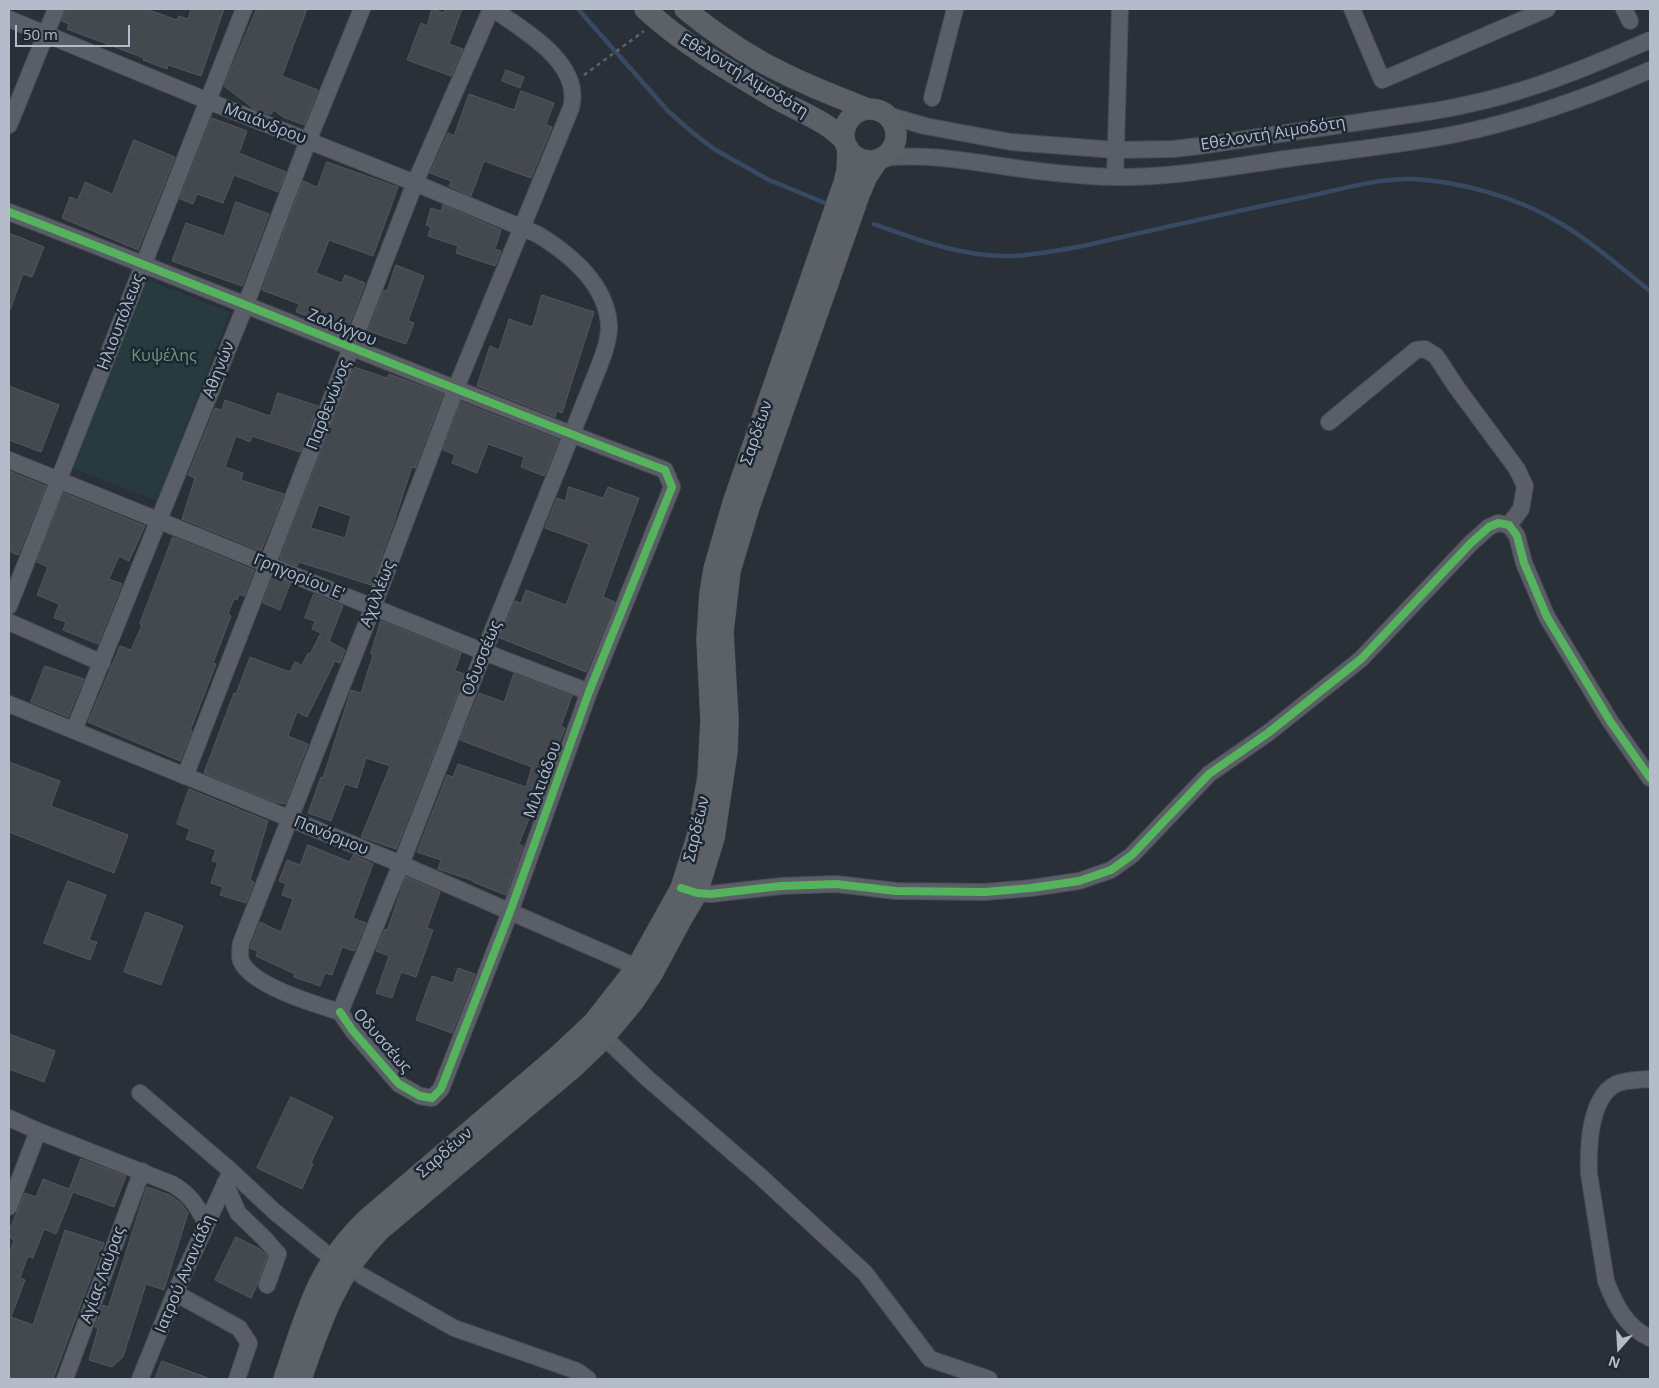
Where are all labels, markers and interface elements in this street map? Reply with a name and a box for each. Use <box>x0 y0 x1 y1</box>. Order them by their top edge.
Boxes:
scale bar <box>18 15 132 47</box>
text: 50 m <box>23 24 58 44</box>
street label: Εθελοντή Αιμοδότη <box>676 30 812 122</box>
street label: Μαιάνδρου <box>221 100 309 148</box>
street label: Εθελοντή Αιμοδότη <box>1199 113 1347 155</box>
street label: Ηλιουπόλεως <box>94 271 148 373</box>
street label: Ζαλόγγου <box>305 305 379 351</box>
street label: Αθηνών <box>199 339 239 401</box>
park label: Κυψέλης <box>131 346 197 366</box>
street label: Παρθενώνος <box>303 357 355 453</box>
street label: Σαρδέων <box>737 398 777 468</box>
street label: Γρηγορίου Ε' <box>251 550 347 604</box>
street label: Αχιλλέως <box>357 558 399 630</box>
street label: Οδυσσέως <box>458 618 506 698</box>
street label: Μιλτιάδου <box>520 739 566 821</box>
street label: Σαρδέων <box>680 794 714 864</box>
street label: Πανόρμου <box>291 812 371 860</box>
street label: Οδυσσέως <box>349 1005 415 1077</box>
street label: Σαρδέων <box>414 1124 476 1182</box>
street label: Ιατρού Ανανιάδη <box>151 1212 219 1336</box>
street label: Αγίας Λαύρας <box>77 1224 129 1326</box>
north arrow <box>1594 1323 1644 1373</box>
text: N <box>1605 1352 1622 1373</box>

